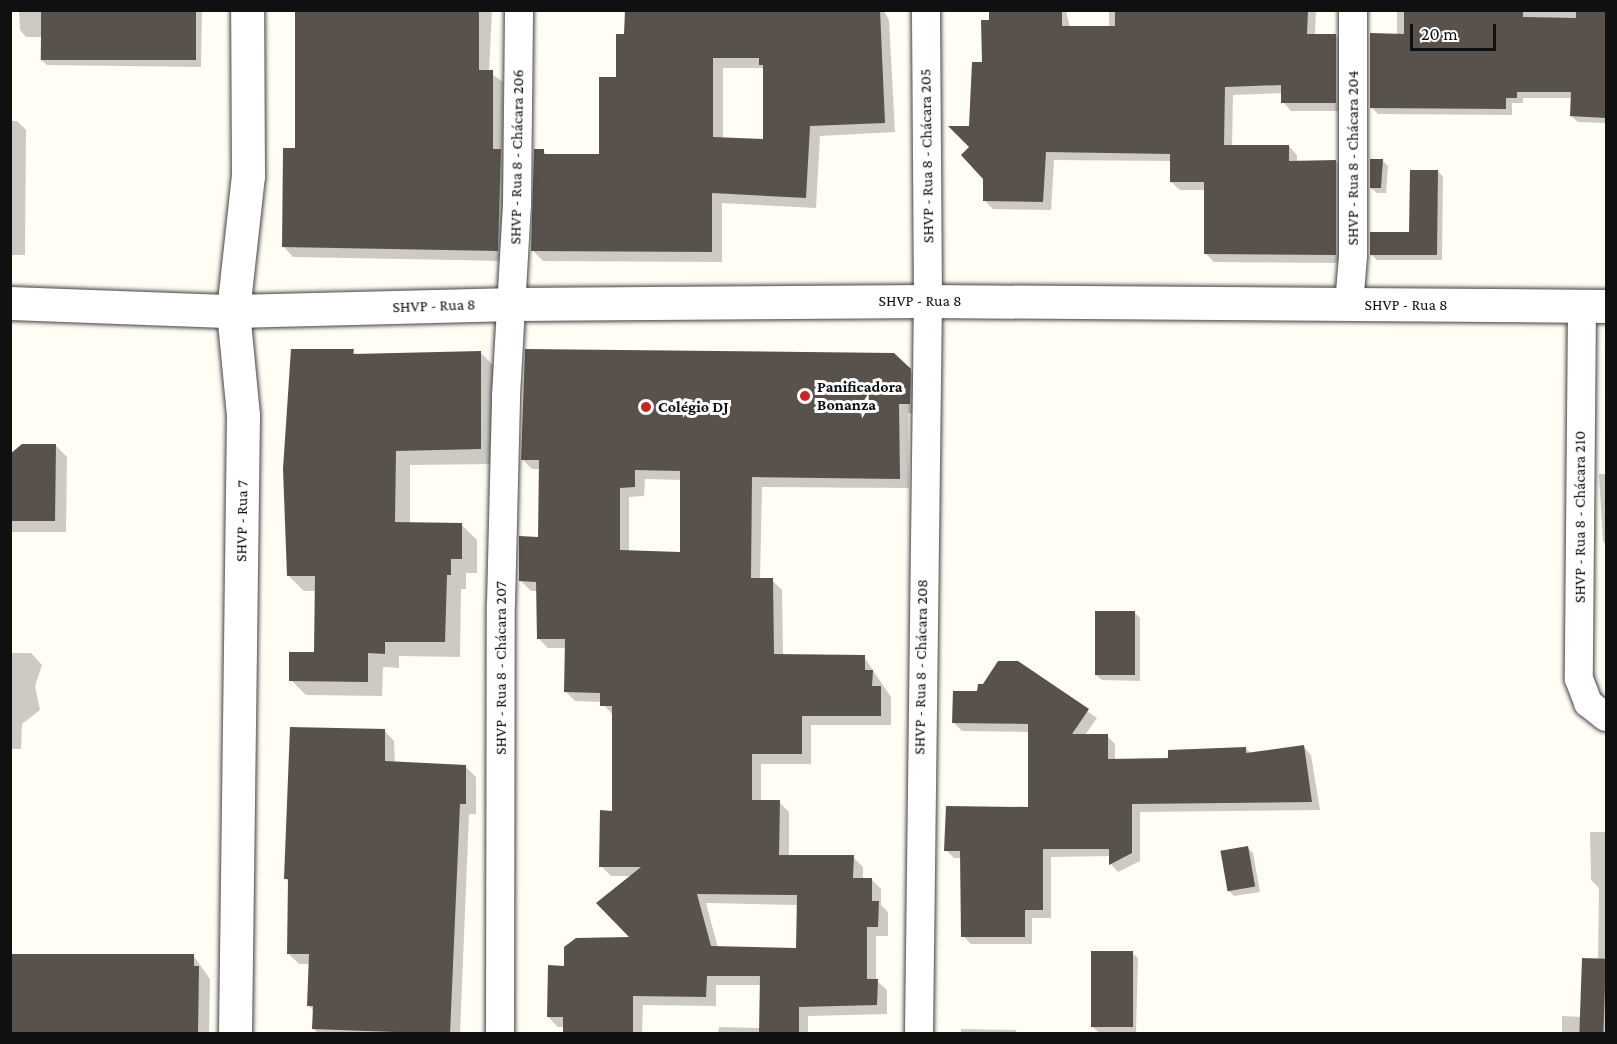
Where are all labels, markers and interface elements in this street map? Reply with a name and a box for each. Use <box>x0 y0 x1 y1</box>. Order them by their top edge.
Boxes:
scale bar <box>1413 12 1498 50</box>
text: 20 m <box>1421 24 1458 44</box>
street label: SHVP - Rua 8 - Chácara 206 <box>506 69 528 245</box>
street label: SHVP - Rua 8 - Chácara 205 <box>916 69 938 243</box>
street label: SHVP - Rua 8 - Chácara 204 <box>1343 70 1363 246</box>
street label: SHVP - Rua 8 <box>878 291 962 311</box>
street label: SHVP - Rua 8 <box>392 295 476 317</box>
street label: SHVP - Rua 8 <box>1364 295 1448 315</box>
place label: Panificadora Bonanza <box>817 377 903 415</box>
marker: Panificadora Bonanza <box>798 389 812 403</box>
place label: Colégio DJ <box>658 397 729 417</box>
marker: Colégio DJ <box>639 400 653 414</box>
street label: SHVP - Rua 8 - Chácara 210 <box>1570 431 1590 603</box>
street label: SHVP - Rua 7 <box>232 480 252 562</box>
street label: SHVP - Rua 8 - Chácara 208 <box>910 579 932 755</box>
street label: SHVP - Rua 8 - Chácara 207 <box>491 581 511 755</box>

